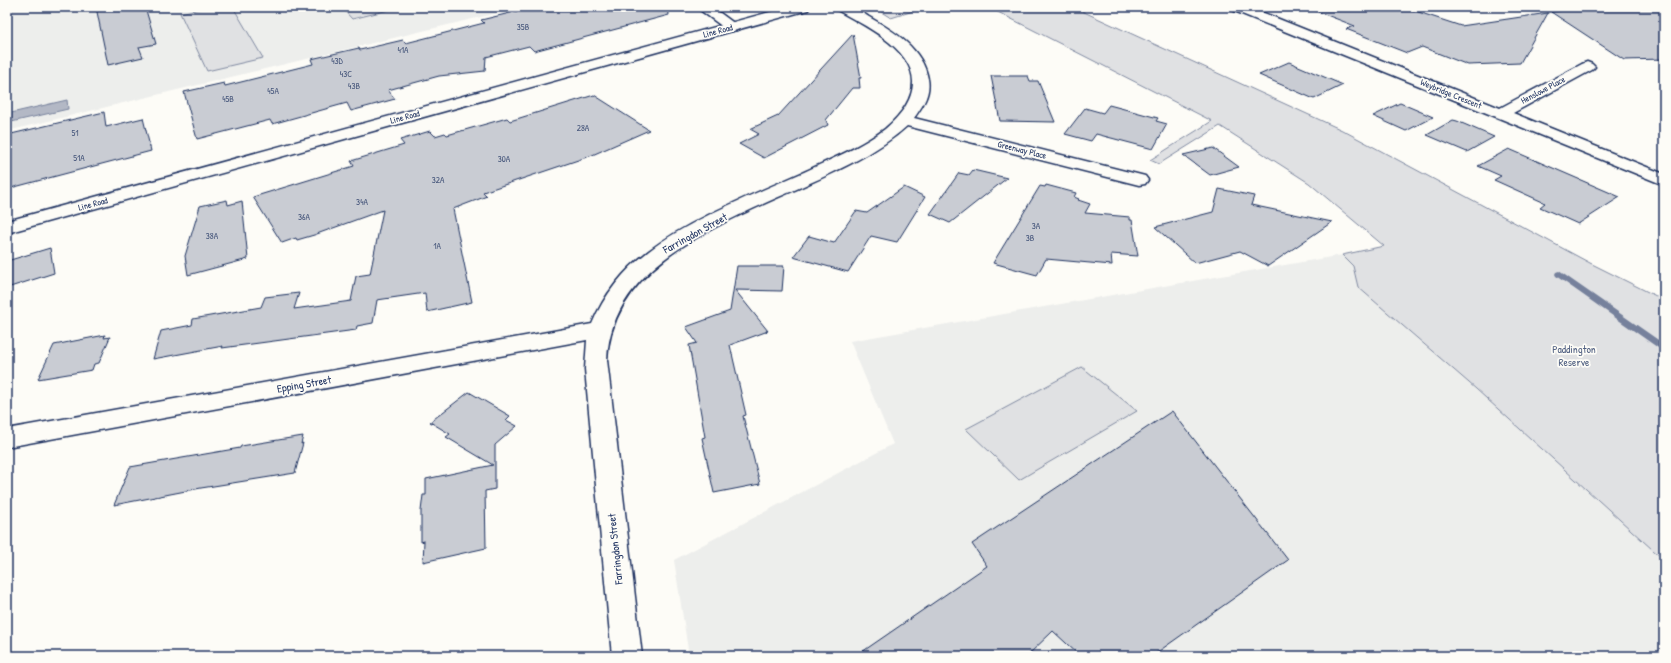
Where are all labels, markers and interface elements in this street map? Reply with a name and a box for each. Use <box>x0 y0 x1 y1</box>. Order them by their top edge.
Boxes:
house number: 35B <box>517 21 530 33</box>
street label: Line Road <box>702 21 734 41</box>
house number: 41A <box>397 44 409 56</box>
house number: 43D <box>331 55 344 67</box>
house number: 43C <box>340 68 352 80</box>
street label: Henslowe Place <box>1519 73 1568 107</box>
street label: Weybridge Crescent <box>1419 76 1484 112</box>
house number: 43B <box>348 80 360 92</box>
house number: 45A <box>267 85 279 97</box>
house number: 45B <box>222 93 234 105</box>
street label: Line Road <box>389 107 421 127</box>
house number: 28A <box>577 122 590 134</box>
house number: 51 <box>71 127 79 139</box>
street label: Greenway Place <box>996 138 1048 162</box>
house number: 51A <box>73 152 85 164</box>
house number: 30A <box>498 153 511 165</box>
house number: 32A <box>432 174 445 186</box>
street label: Line Road <box>77 194 109 214</box>
house number: 34A <box>356 196 369 208</box>
street label: Farringdon Street <box>660 210 730 257</box>
house number: 36A <box>298 211 311 223</box>
house number: 3A <box>1032 220 1041 232</box>
house number: 38A <box>206 230 219 242</box>
house number: 3B <box>1026 232 1035 244</box>
house number: 1A <box>433 240 441 252</box>
park label: Paddington Reserve <box>1552 342 1596 369</box>
street label: Epping Street <box>276 372 332 396</box>
street label: Farringdon Street <box>604 513 626 586</box>

